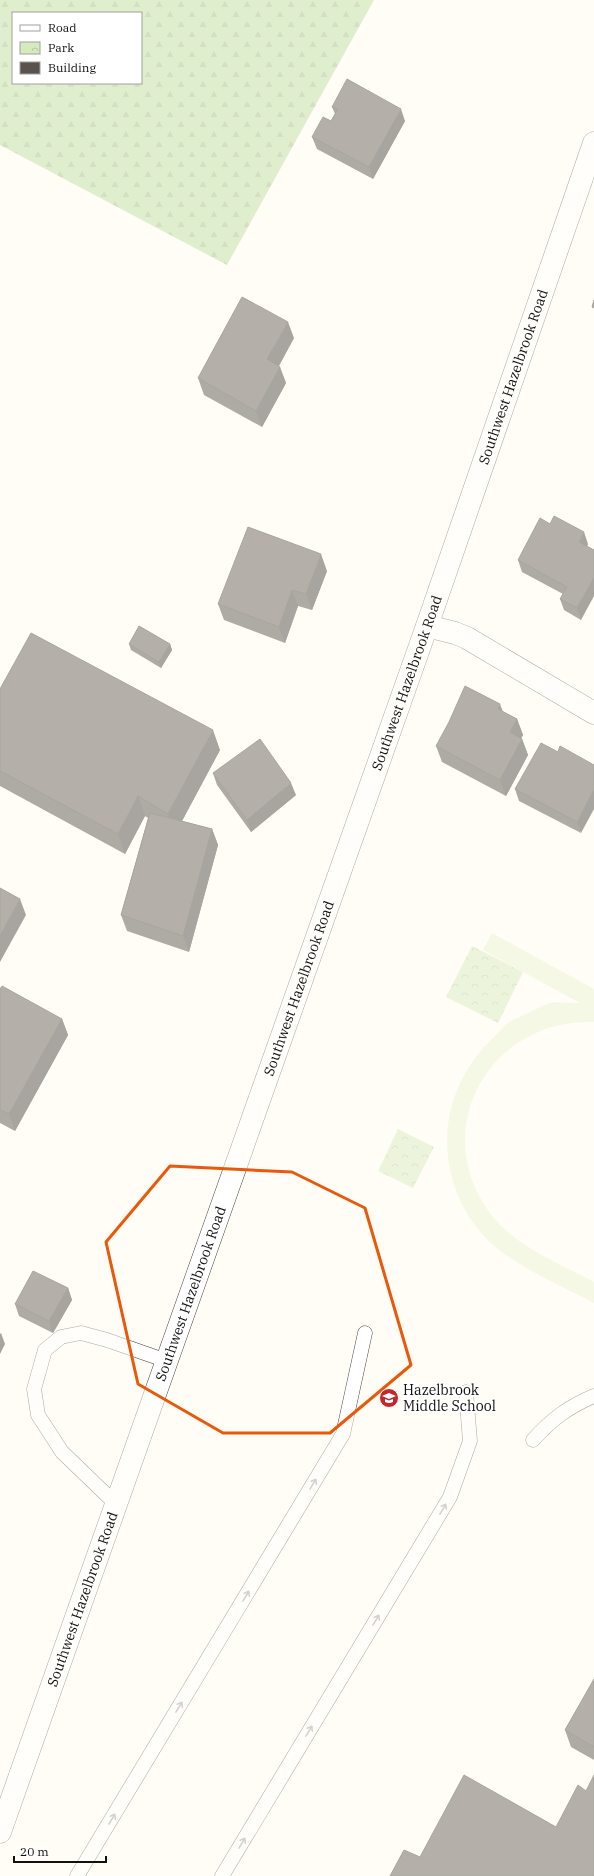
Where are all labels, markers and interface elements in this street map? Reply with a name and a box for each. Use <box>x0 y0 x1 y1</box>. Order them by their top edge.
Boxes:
legend <box>12 12 142 84</box>
text: Road <box>48 20 77 35</box>
text: Park <box>48 40 74 55</box>
text: Building <box>48 60 96 75</box>
street label: Southwest Hazelbrook Road <box>475 286 552 467</box>
street label: Southwest Hazelbrook Road <box>368 593 446 773</box>
street label: Southwest Hazelbrook Road <box>259 898 338 1078</box>
street label: Southwest Hazelbrook Road <box>151 1203 230 1384</box>
place label: Hazelbrook Middle School <box>403 1381 496 1415</box>
school or university icon: Hazelbrook Middle School <box>378 1387 400 1409</box>
one-way arrow <box>309 1478 317 1490</box>
one-way arrow <box>440 1503 448 1515</box>
street label: Southwest Hazelbrook Road <box>43 1509 122 1689</box>
one-way arrow <box>242 1590 250 1602</box>
one-way arrow <box>373 1614 381 1626</box>
one-way arrow <box>175 1701 183 1713</box>
one-way arrow <box>305 1726 313 1737</box>
one-way arrow <box>108 1814 116 1825</box>
scale bar <box>14 1838 106 1864</box>
one-way arrow <box>238 1838 246 1849</box>
text: 20 m <box>20 1844 49 1859</box>

